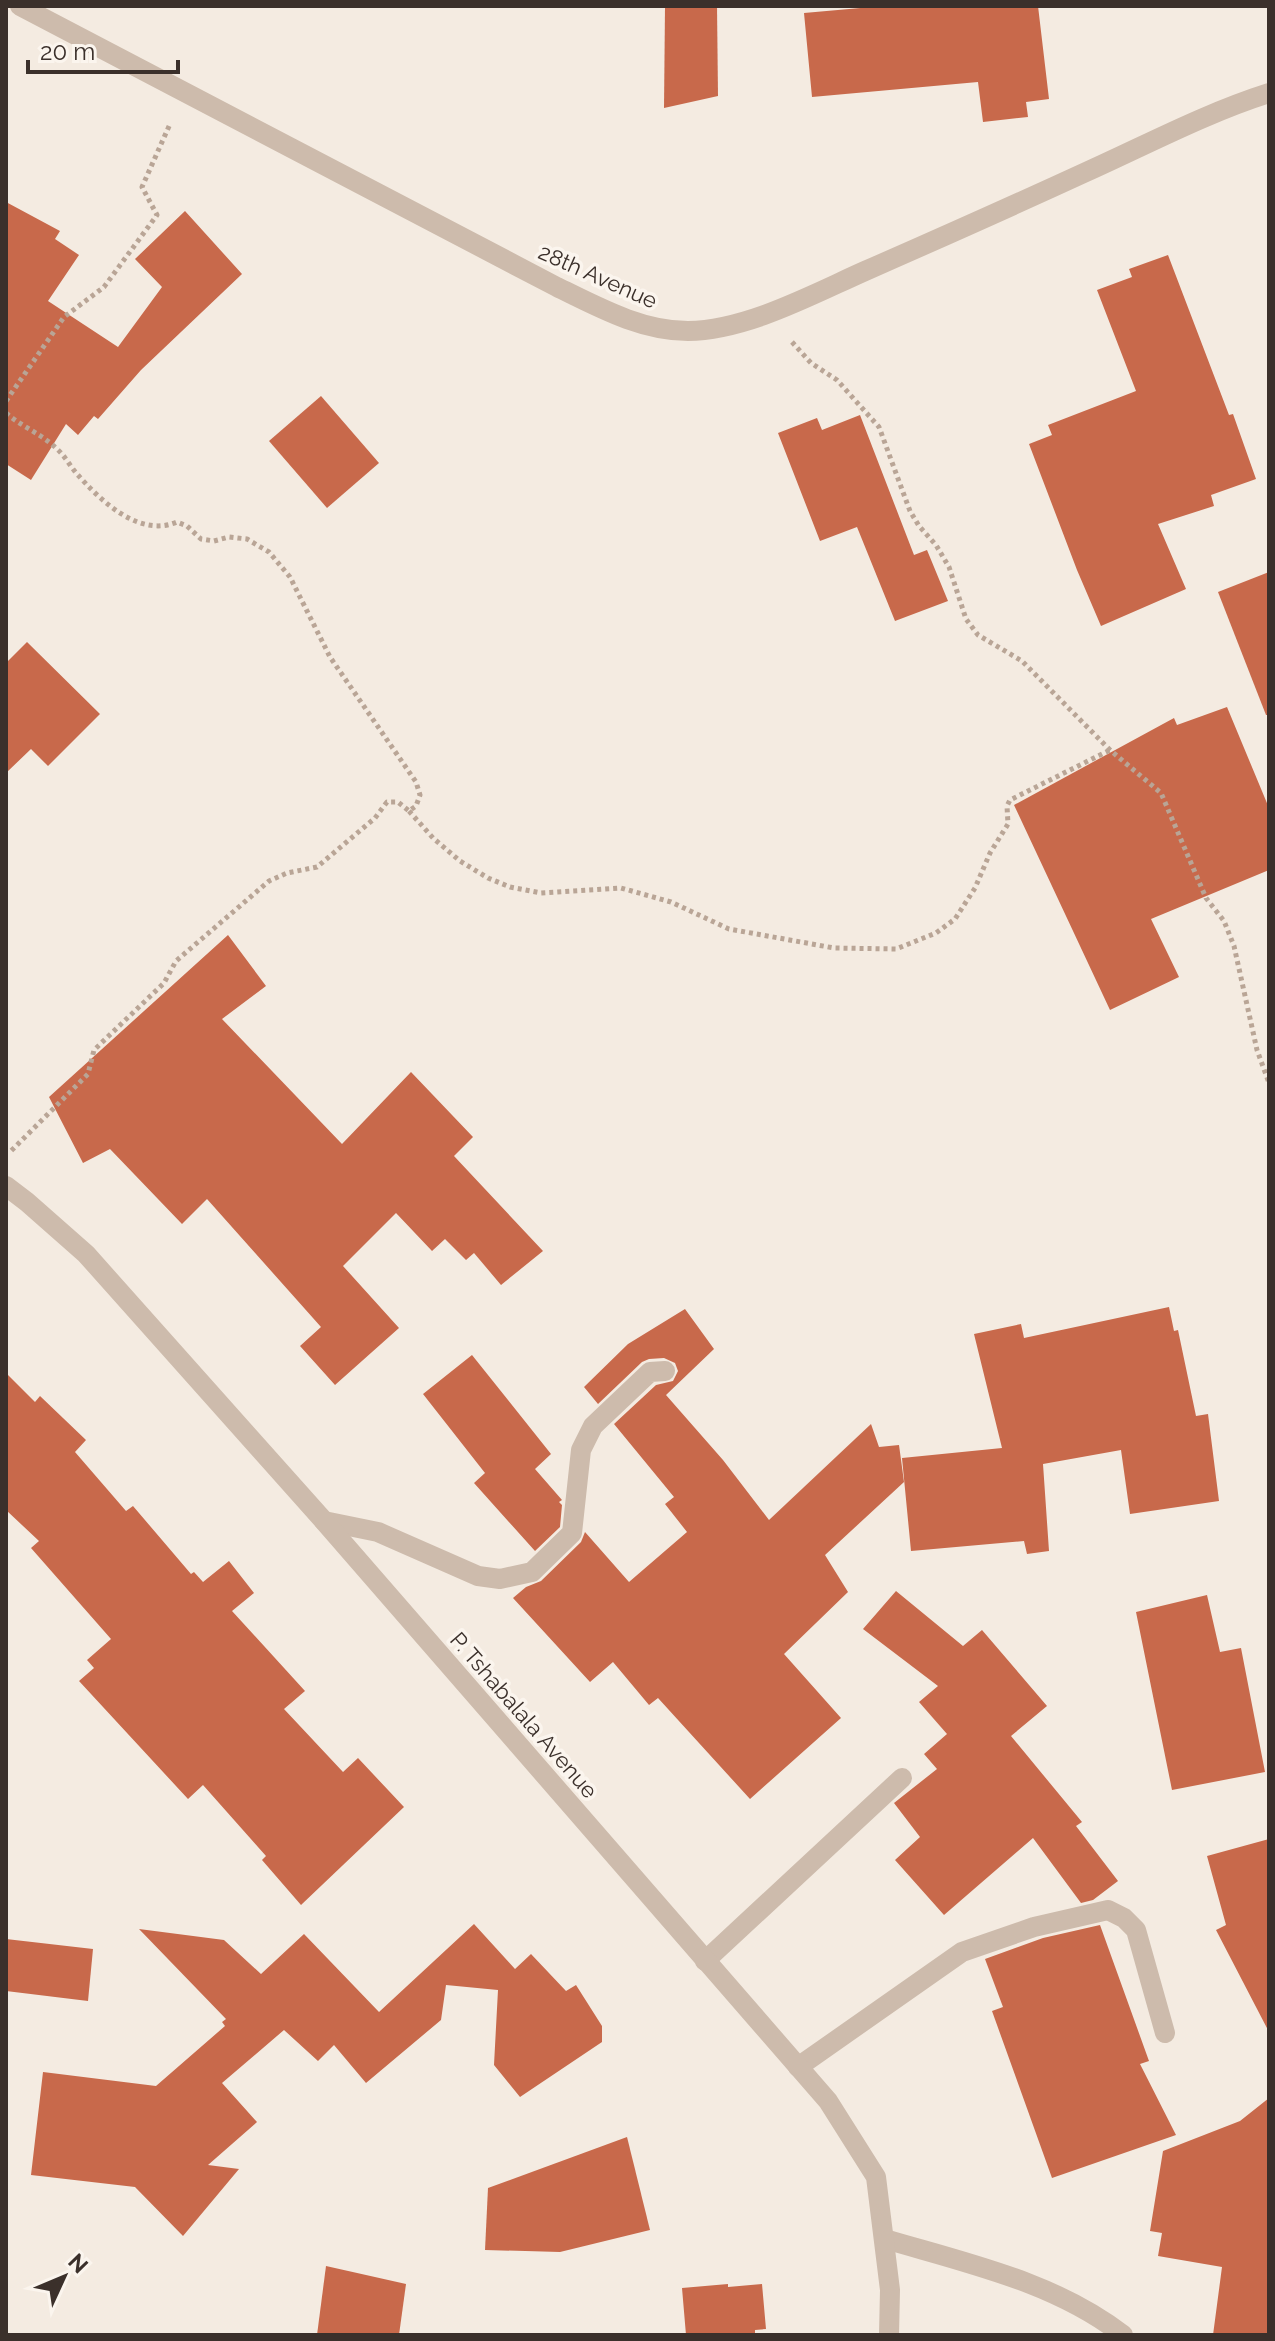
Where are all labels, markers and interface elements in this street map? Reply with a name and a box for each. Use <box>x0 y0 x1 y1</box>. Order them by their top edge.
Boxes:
scale bar <box>28 24 178 74</box>
text: 20 m <box>40 37 95 66</box>
street label: 28th Avenue <box>535 238 661 314</box>
street label: P. Tshabalala Avenue <box>445 1627 603 1803</box>
north arrow <box>24 2237 104 2317</box>
text: N <box>63 2248 94 2278</box>

